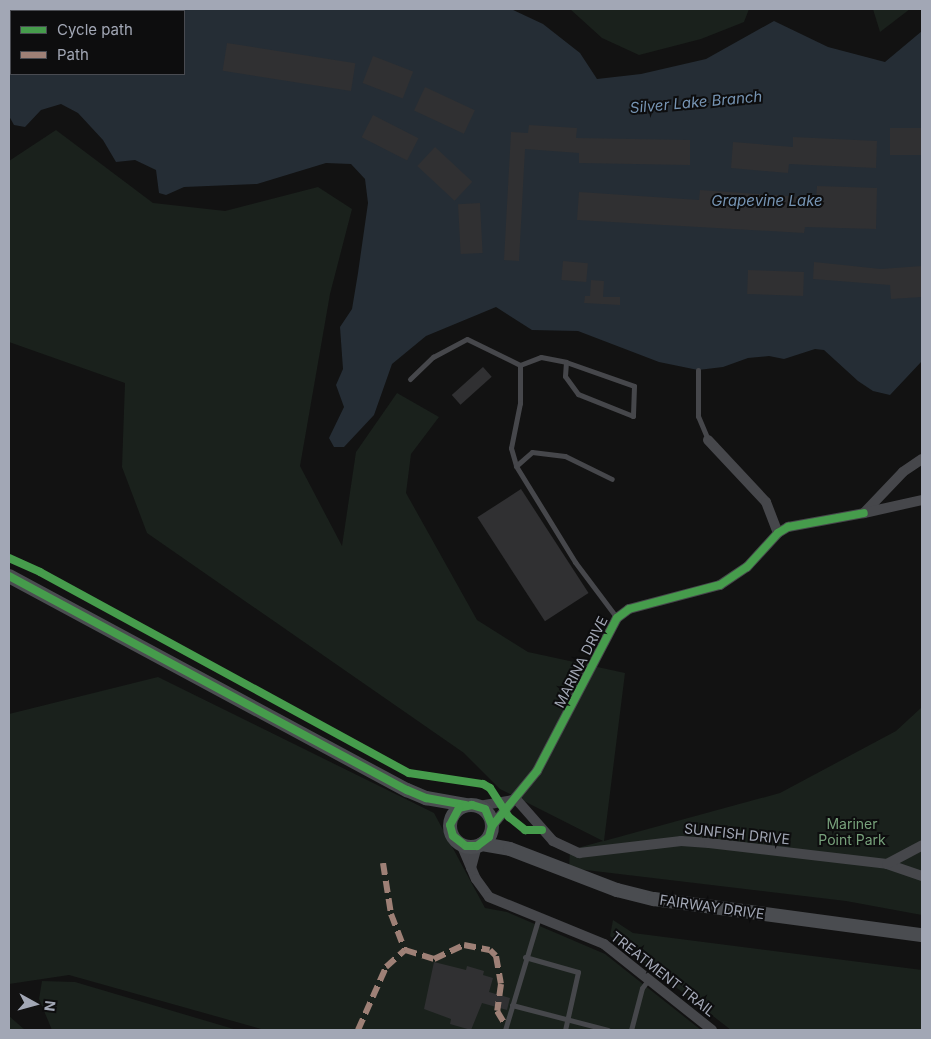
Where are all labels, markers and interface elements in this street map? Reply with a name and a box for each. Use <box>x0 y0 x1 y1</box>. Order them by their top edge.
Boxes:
legend <box>10 10 185 75</box>
text: Cycle path <box>57 20 133 39</box>
text: Path <box>57 45 89 64</box>
water label: Silver Lake Branch <box>629 87 763 117</box>
water label: Grapevine Lake <box>711 192 823 210</box>
street label: MARINA DRIVE <box>551 614 611 710</box>
park label: Mariner Point Park <box>818 816 886 849</box>
street label: SUNFISH DRIVE <box>683 820 791 848</box>
street label: FAIRWAY DRIVE <box>659 891 765 923</box>
street label: TREATMENT TRAIL <box>607 928 719 1020</box>
north arrow <box>10 979 60 1029</box>
text: N <box>41 1000 59 1012</box>

